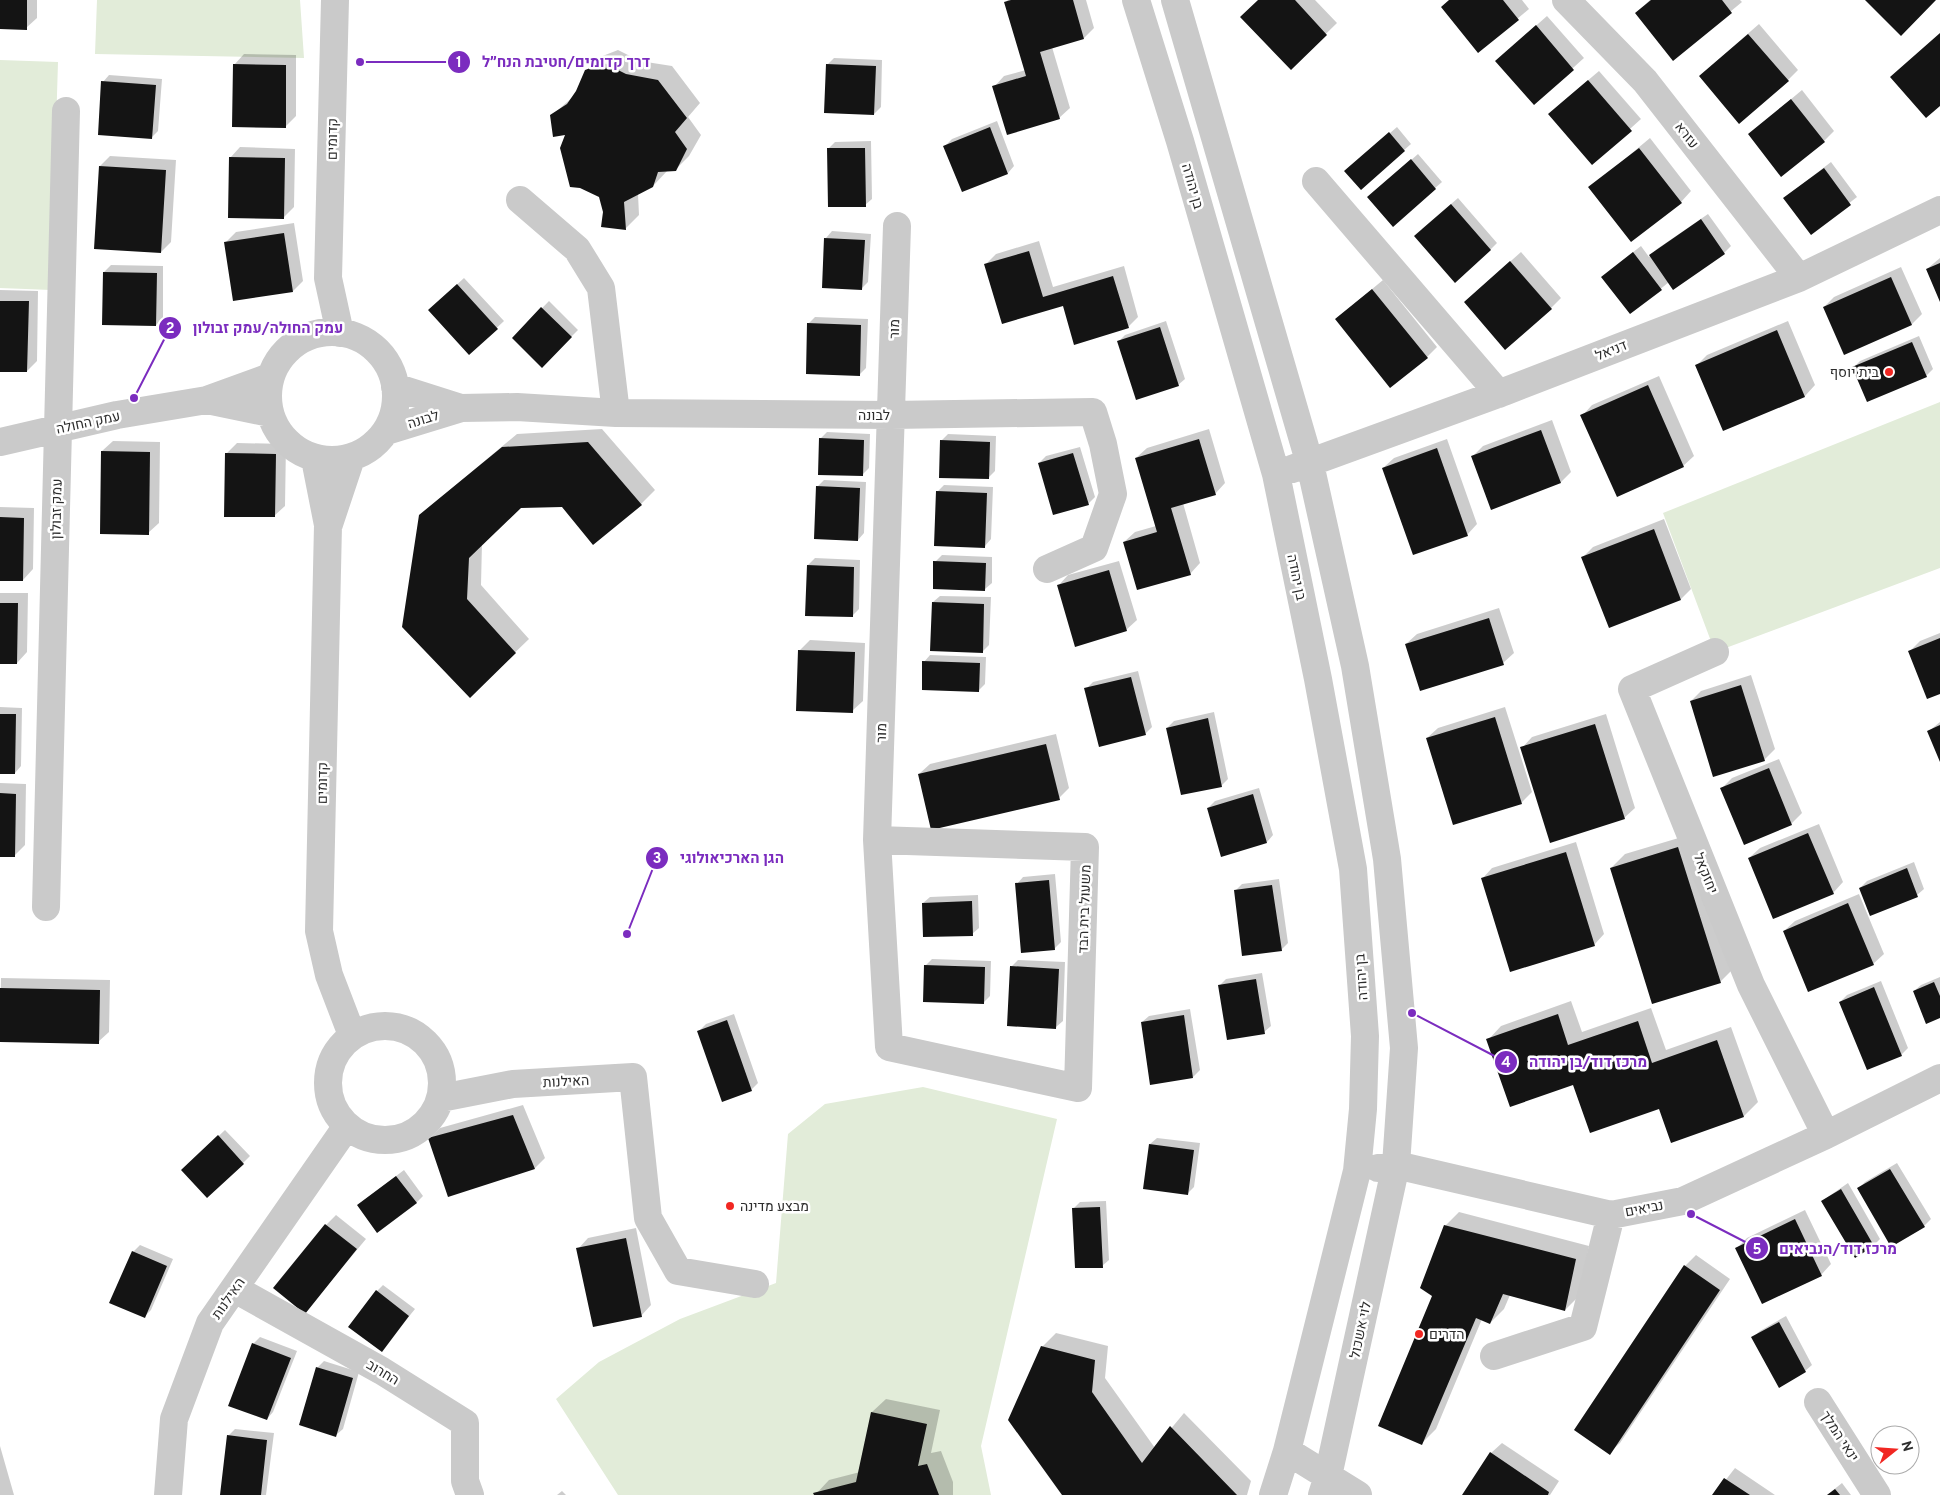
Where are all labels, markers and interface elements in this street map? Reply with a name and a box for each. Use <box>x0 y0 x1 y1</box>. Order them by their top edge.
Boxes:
callout: דרך קדומים/חטיבת הנח״ל <box>447 47 660 77</box>
text: 1 <box>456 54 462 73</box>
text: דרך קדומים/חטיבת הנח״ל <box>482 54 650 73</box>
street label: קדומים <box>325 118 342 160</box>
street label: עזרא <box>1670 119 1701 153</box>
street label: בן יהודה <box>1177 162 1206 212</box>
callout: עמק החולה/עמק זבולון <box>158 313 353 343</box>
street label: מור <box>887 319 904 339</box>
text: 2 <box>165 320 175 339</box>
text: עמק החולה/עמק זבולון <box>193 320 343 339</box>
street label: דניאל <box>1593 337 1630 365</box>
place label: בית יוסף <box>1830 365 1880 382</box>
marker: בית יוסף <box>1883 366 1895 378</box>
street label: עמק החולה <box>55 408 122 439</box>
street label: לבונה <box>406 408 441 433</box>
street label: לבונה <box>858 408 890 425</box>
street label: עמק זבולון <box>48 478 67 540</box>
street label: בן יהודה <box>1282 553 1309 603</box>
street label: מור <box>874 723 891 743</box>
street label: קדומים <box>315 762 332 804</box>
callout: הגן הארכיאולוגי <box>645 843 794 873</box>
text: 3 <box>653 850 662 869</box>
text: הגן הארכיאולוגי <box>680 850 784 869</box>
street label: יחזקאל <box>1689 851 1720 896</box>
street label: משעול בית הבד <box>1075 864 1096 954</box>
street label: בן יהודה <box>1352 952 1373 1001</box>
callout: מרכז דוד/בן יהודה <box>1494 1047 1657 1077</box>
text: 4 <box>1501 1054 1511 1073</box>
text: מרכז דוד/בן יהודה <box>1529 1054 1647 1073</box>
street label: האילנות <box>542 1073 590 1092</box>
street label: נביאים <box>1624 1197 1665 1222</box>
place label: מבצע מדינה <box>740 1199 809 1216</box>
marker: מבצע מדינה <box>724 1200 736 1212</box>
callout: מרכז דוד/הנביאים <box>1744 1233 1907 1263</box>
text: 5 <box>1752 1241 1762 1260</box>
text: מרכז דוד/הנביאים <box>1779 1241 1897 1260</box>
street label: האילנות <box>209 1275 250 1323</box>
street label: לוי אשכול <box>1347 1300 1376 1360</box>
place label: הדרים <box>1429 1327 1465 1344</box>
marker: הדרים <box>1413 1328 1425 1340</box>
street label: החרוב <box>363 1357 402 1390</box>
street label: ינאי המלך <box>1816 1408 1861 1465</box>
north arrow <box>1870 1425 1920 1475</box>
text: N <box>1896 1439 1916 1454</box>

